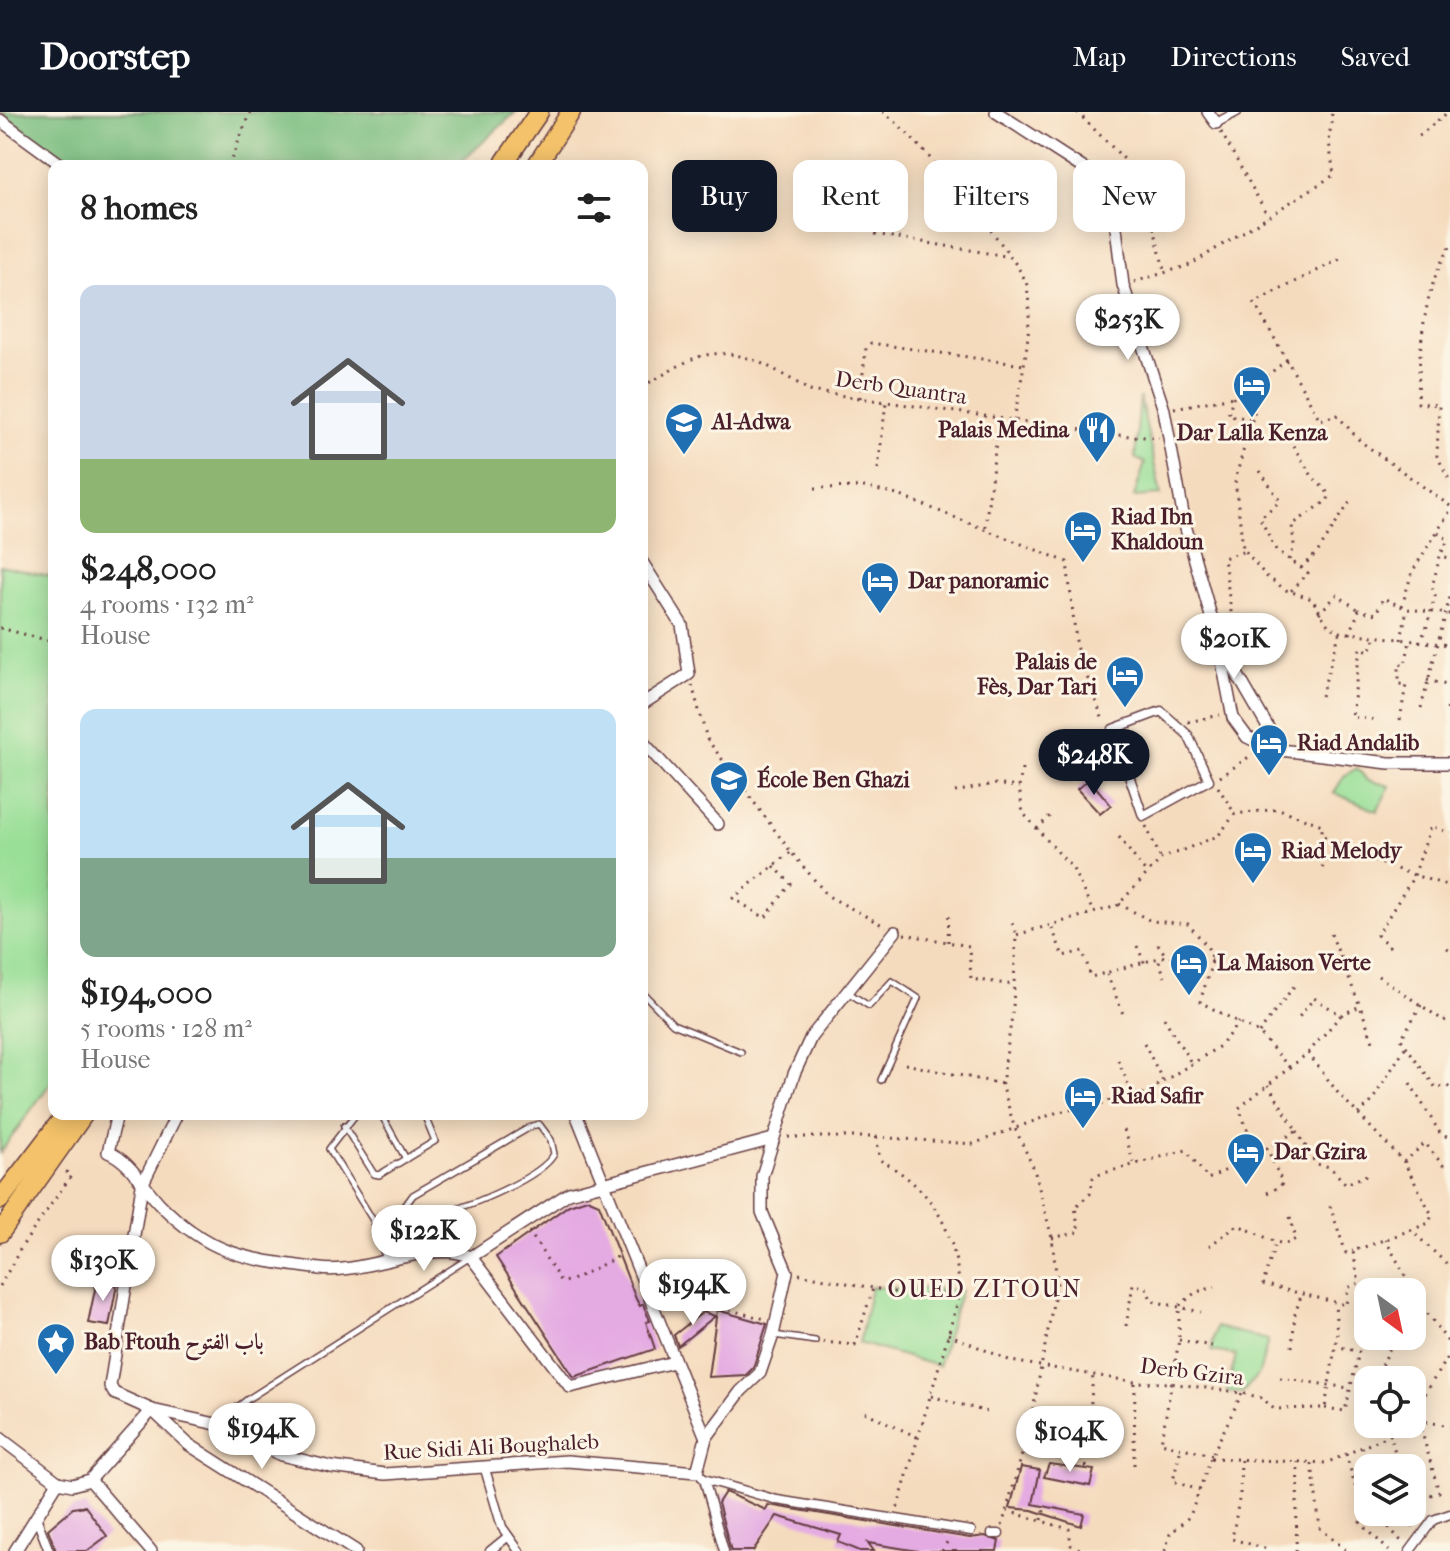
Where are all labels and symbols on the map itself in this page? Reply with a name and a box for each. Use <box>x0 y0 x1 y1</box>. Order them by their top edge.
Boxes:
pin: $253K <box>1072 294 1184 362</box>
hotel icon: Dar Lalla Kenza <box>1231 364 1273 419</box>
street label: Derb Quantra <box>833 366 969 410</box>
school or university icon: Al-Adwa <box>663 401 705 456</box>
place label: Al-Adwa <box>710 409 791 435</box>
restaurant icon: Palais Medina <box>1076 409 1118 464</box>
place label: Palais Medina <box>938 417 1070 443</box>
place label: Dar Lalla Kenza <box>1177 420 1328 446</box>
place label: Riad Ibn Khaldoun <box>1111 504 1204 555</box>
hotel icon: Riad Ibn Khaldoun <box>1062 509 1104 564</box>
hotel icon: Dar panoramic <box>859 560 901 615</box>
place label: Dar panoramic <box>908 568 1049 594</box>
pin: $201K <box>1178 613 1290 681</box>
place label: Palais de Fès, Dar Tari <box>976 649 1097 700</box>
hotel icon: Palais de Fès, Dar Tari <box>1104 654 1146 709</box>
hotel icon: Riad Andalib <box>1248 722 1290 777</box>
pin: $248K <box>1038 729 1150 797</box>
place label: Riad Andalib <box>1297 730 1420 756</box>
school or university icon: École Ben Ghazi <box>708 759 750 814</box>
place label: École Ben Ghazi <box>757 765 910 793</box>
hotel icon: Riad Melody <box>1232 830 1274 885</box>
place label: Riad Melody <box>1281 838 1403 864</box>
hotel icon: La Maison Verte <box>1168 942 1210 997</box>
place label: La Maison Verte <box>1217 950 1371 976</box>
hotel icon: Riad Safir <box>1062 1075 1104 1130</box>
place label: Riad Safir <box>1111 1083 1204 1109</box>
hotel icon: Dar Gzira <box>1225 1131 1267 1186</box>
place label: Dar Gzira <box>1274 1139 1367 1165</box>
pin: $122K <box>368 1205 480 1273</box>
pin: $130K <box>47 1235 159 1303</box>
pin: $194K <box>637 1259 749 1327</box>
district label: OUED ZITOUN <box>888 1275 1082 1303</box>
north arrow <box>1354 1278 1426 1350</box>
place icon: Bab Ftouh باب الفتوح <box>35 1321 77 1376</box>
place label: Bab Ftouh باب الفتوح <box>84 1329 264 1361</box>
street label: Derb Gzira <box>1139 1353 1246 1391</box>
pin: $194K <box>206 1403 318 1471</box>
pin: $104K <box>1014 1406 1126 1474</box>
street label: Rue Sidi Ali Boughaleb <box>382 1428 600 1466</box>

